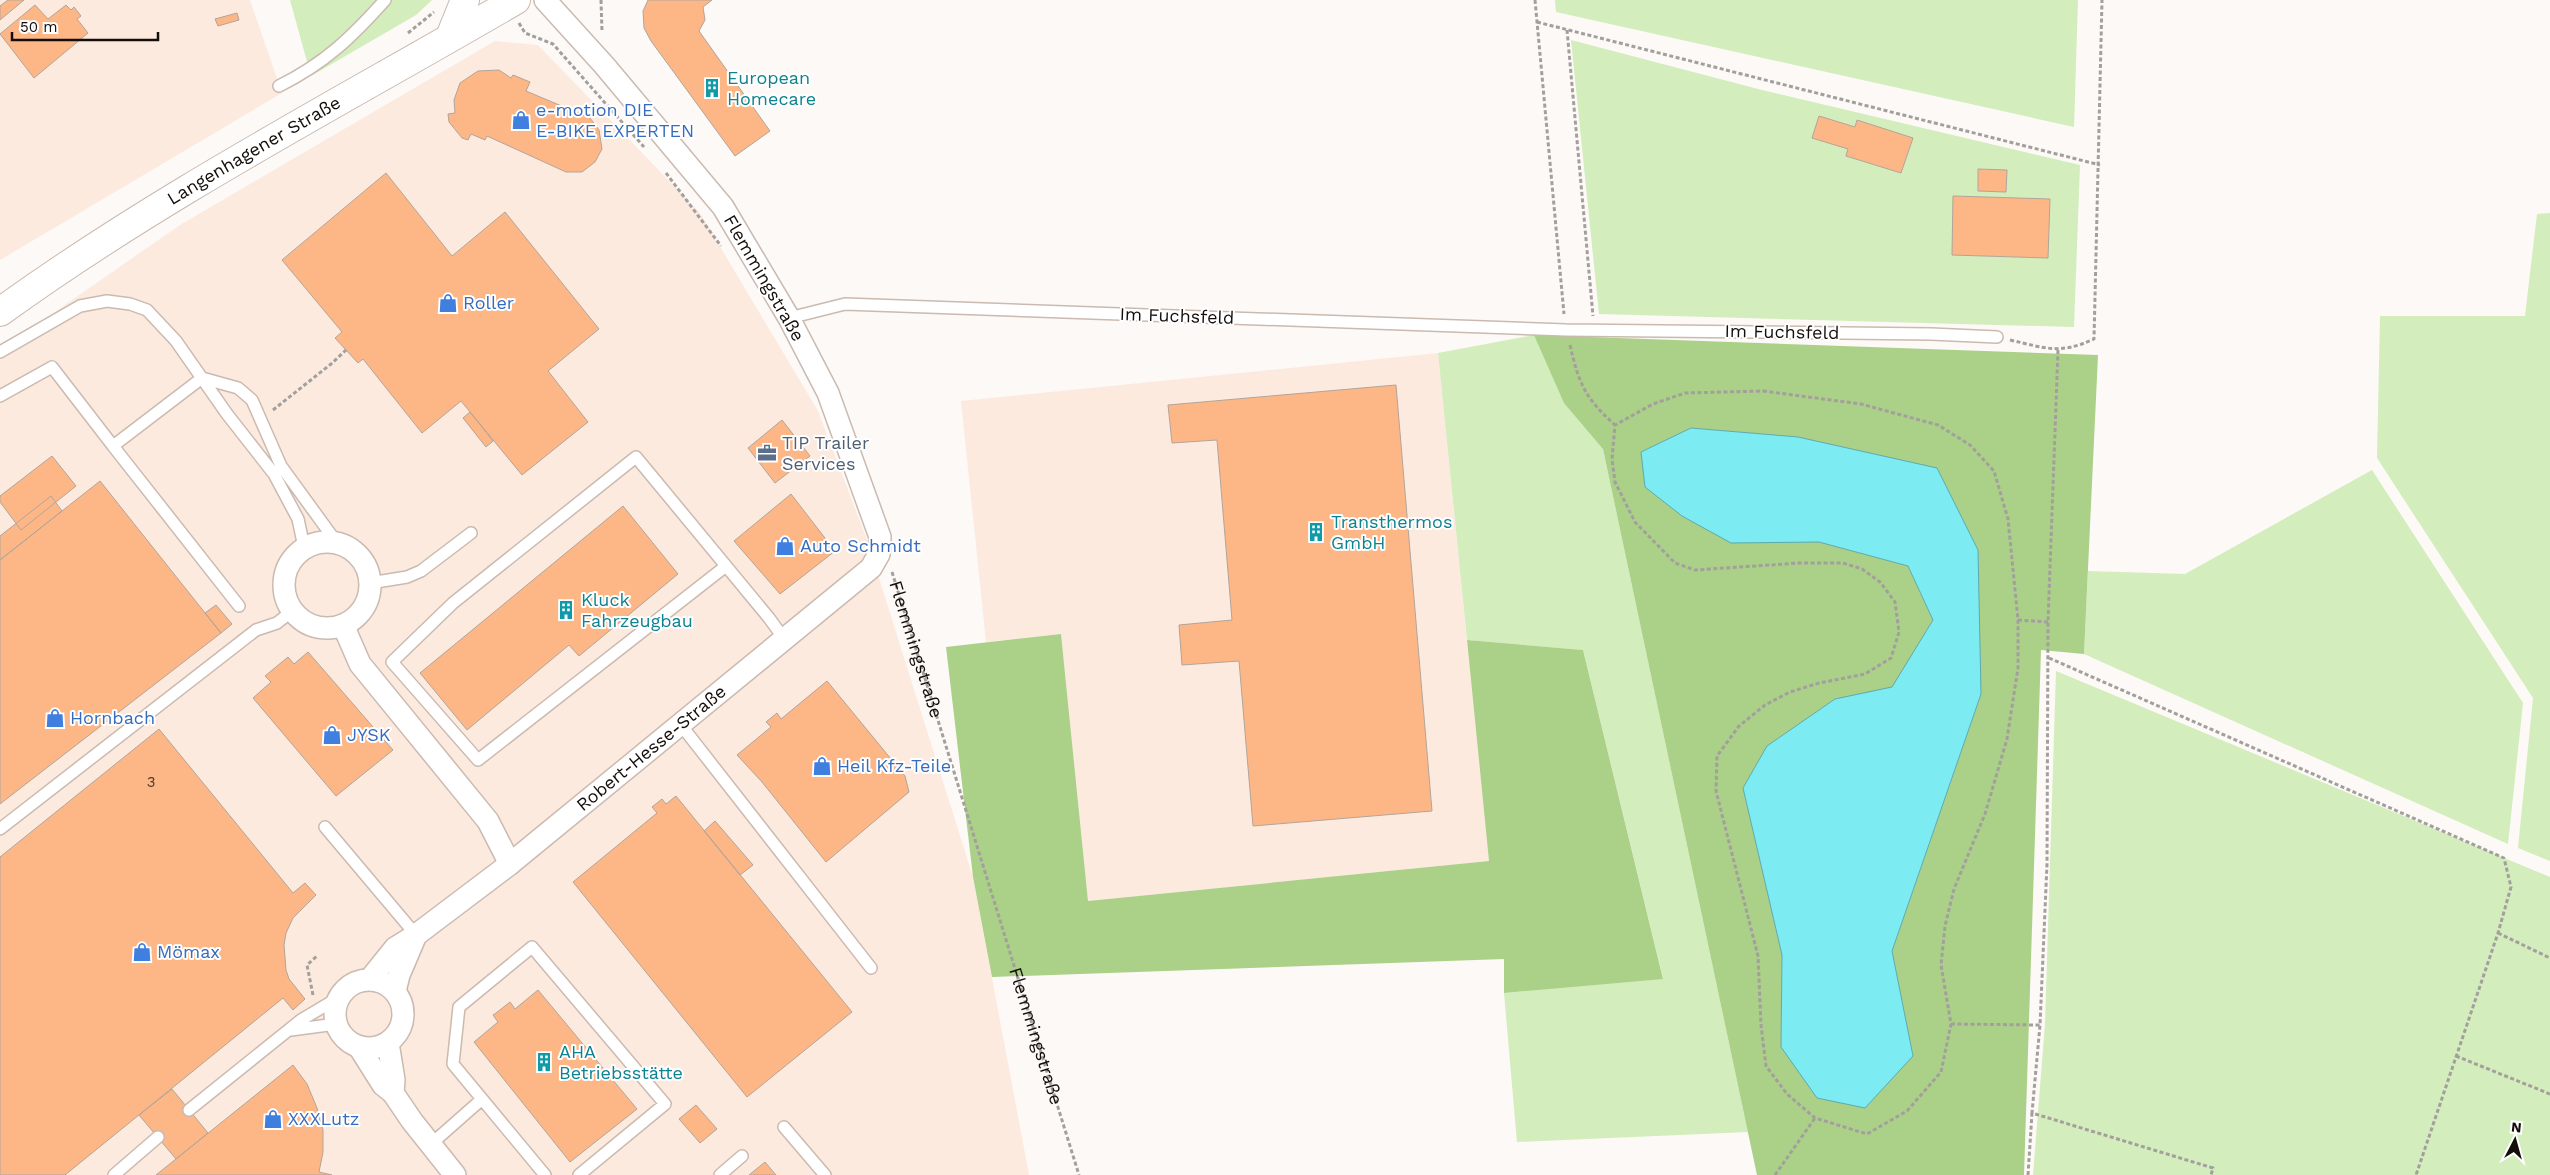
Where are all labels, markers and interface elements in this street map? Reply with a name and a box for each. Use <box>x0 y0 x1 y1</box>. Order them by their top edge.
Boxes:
scale bar <box>12 10 159 42</box>
text: 50 m <box>20 18 57 36</box>
place label: European Homecare <box>727 67 816 109</box>
building icon: European Homecare <box>701 77 723 99</box>
street label: Langenhagener Straße <box>163 91 344 209</box>
place label: e-motion DIE E-BIKE EXPERTEN <box>536 99 694 141</box>
shop icon: e-motion DIE E-BIKE EXPERTEN <box>510 109 532 131</box>
street label: Flemmingstraße <box>720 211 809 345</box>
shop icon: Roller <box>437 292 459 314</box>
place label: Roller <box>463 292 514 313</box>
street label: Im Fuchsfeld <box>1119 303 1235 328</box>
street label: Im Fuchsfeld <box>1725 320 1839 343</box>
place label: TIP Trailer Services <box>782 432 869 474</box>
office icon: TIP Trailer Services <box>756 442 778 464</box>
place label: Transthermos GmbH <box>1331 511 1452 553</box>
building icon: Transthermos GmbH <box>1305 521 1327 543</box>
shop icon: Auto Schmidt <box>774 535 796 557</box>
place label: Auto Schmidt <box>800 535 921 556</box>
street label: Flemmingstraße <box>885 578 948 720</box>
place label: Kluck Fahrzeugbau <box>581 589 693 631</box>
building icon: Kluck Fahrzeugbau <box>555 599 577 621</box>
street label: Robert-Hesse-Straße <box>572 680 730 815</box>
shop icon: Hornbach <box>44 707 66 729</box>
place label: Hornbach <box>70 707 155 728</box>
shop icon: JYSK <box>321 724 343 746</box>
place label: JYSK <box>347 724 391 745</box>
shop icon: Heil Kfz-Teile <box>811 755 833 777</box>
place label: Heil Kfz-Teile <box>837 755 951 776</box>
house number: 3 <box>147 773 155 791</box>
shop icon: Mömax <box>131 941 153 963</box>
place label: Mömax <box>157 941 220 962</box>
street label: Flemmingstraße <box>1005 965 1068 1107</box>
place label: AHA Betriebsstätte <box>559 1041 683 1083</box>
building icon: AHA Betriebsstätte <box>533 1051 555 1073</box>
shop icon: XXXLutz <box>262 1108 284 1130</box>
place label: XXXLutz <box>288 1108 359 1129</box>
north arrow <box>2490 1115 2540 1165</box>
text: N <box>2510 1119 2522 1136</box>

